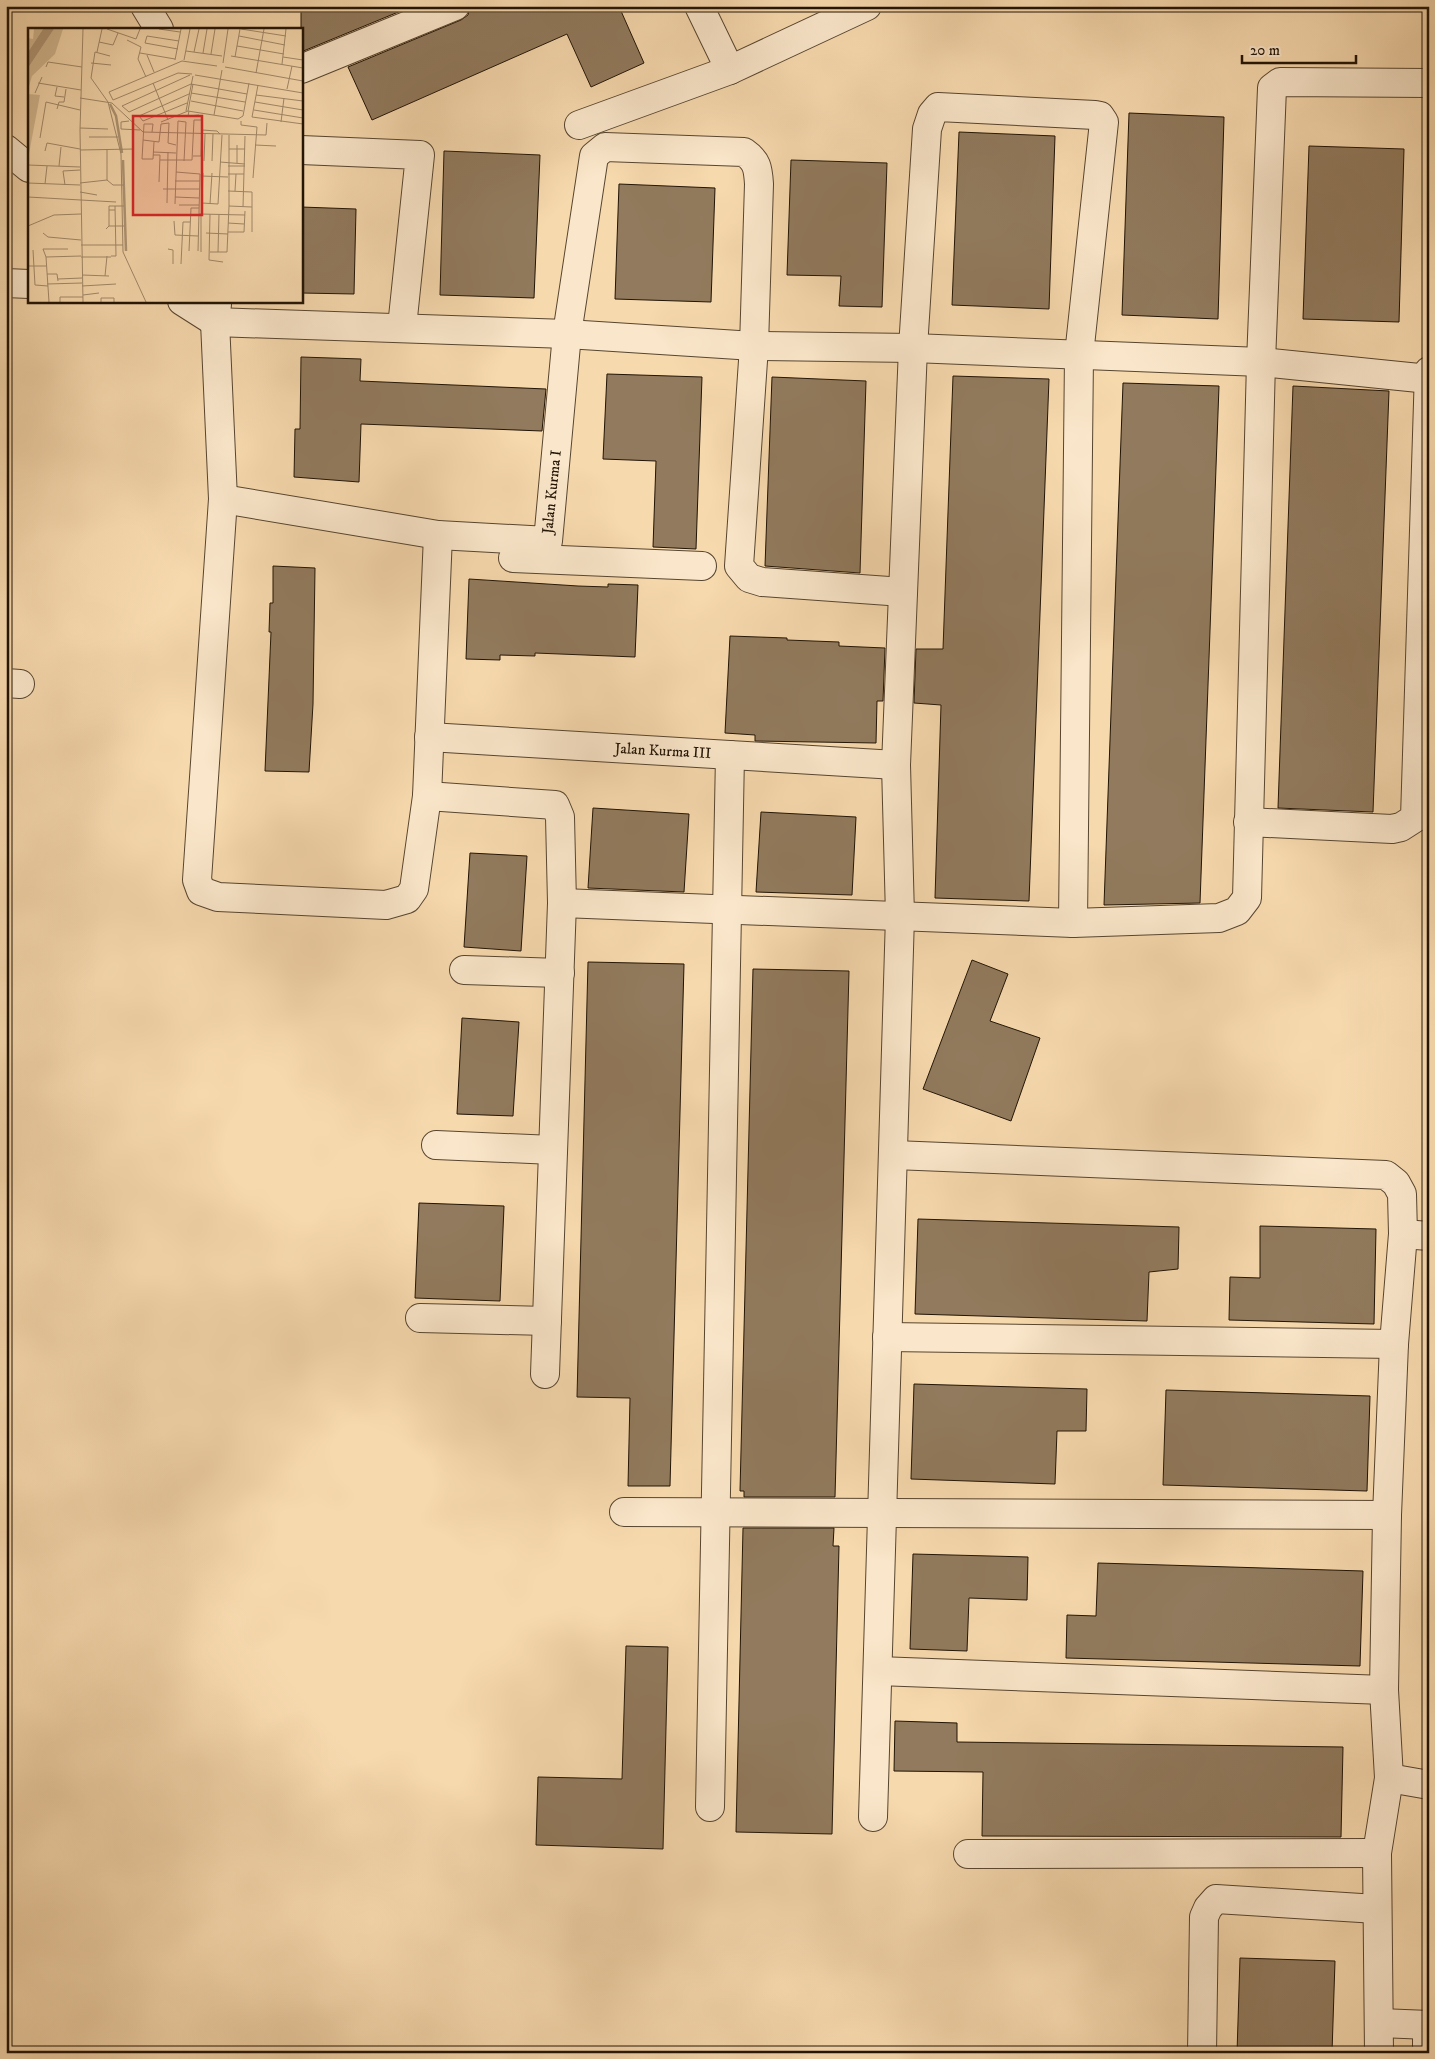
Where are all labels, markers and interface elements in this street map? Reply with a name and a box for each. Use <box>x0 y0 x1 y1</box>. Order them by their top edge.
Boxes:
inset map <box>28 28 302 302</box>
scale bar <box>1242 32 1356 64</box>
text: 20 m <box>1250 41 1280 60</box>
street label: Jalan Kurma I <box>538 449 566 537</box>
street label: Jalan Kurma III <box>612 739 712 763</box>

